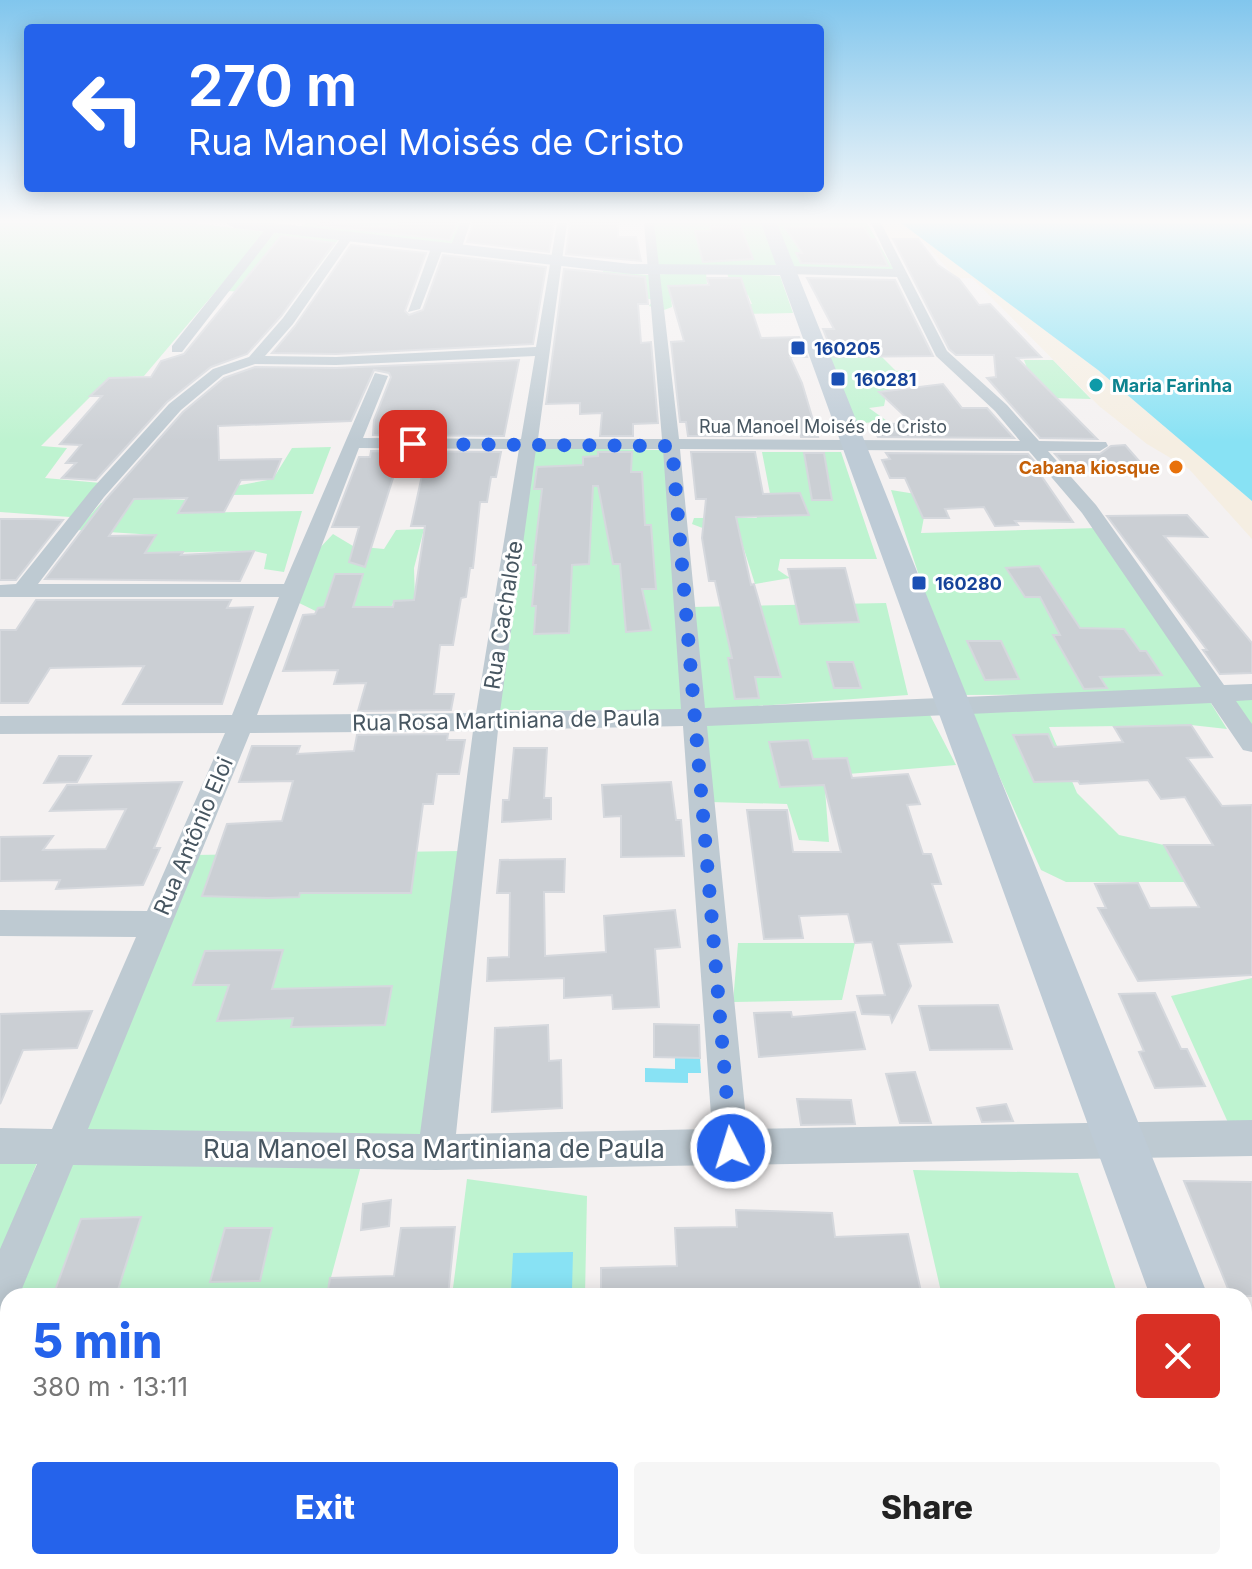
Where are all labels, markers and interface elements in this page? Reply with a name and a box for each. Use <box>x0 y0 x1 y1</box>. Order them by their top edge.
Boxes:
text: 270 m <box>188 52 357 120</box>
icon: left <box>56 56 160 160</box>
text: Rua Manoel Moisés de Cristo <box>188 120 684 164</box>
place label: 160205 <box>814 338 881 359</box>
marker: 160205 <box>789 339 807 357</box>
place label: 160281 <box>854 369 916 390</box>
marker: 160281 <box>829 370 847 388</box>
place label: Maria Farinha <box>1112 375 1232 396</box>
marker: Maria Farinha <box>1087 376 1105 394</box>
pin <box>379 410 447 478</box>
street label: Rua Manoel Moisés de Cristo <box>699 416 947 437</box>
icon: arrive <box>391 422 435 466</box>
place label: Cabana kiosque <box>1019 457 1160 478</box>
marker: Cabana kiosque <box>1167 458 1185 476</box>
street label: Rua Cachalote <box>478 539 528 691</box>
place label: 160280 <box>935 573 1002 594</box>
marker: 160280 <box>910 574 928 592</box>
street label: Rua Rosa Martiniana de Paula <box>352 704 660 736</box>
street label: Rua Antônio Eloi <box>148 753 238 919</box>
position arrow <box>689 1106 773 1190</box>
street label: Rua Manoel Rosa Martiniana de Paula <box>203 1133 665 1164</box>
text: 5 min <box>32 1311 162 1370</box>
button: close <box>1136 1314 1220 1398</box>
text: 380 m · 13:11 <box>32 1371 188 1402</box>
button: Exit <box>32 1462 618 1554</box>
button: Share <box>634 1462 1220 1554</box>

